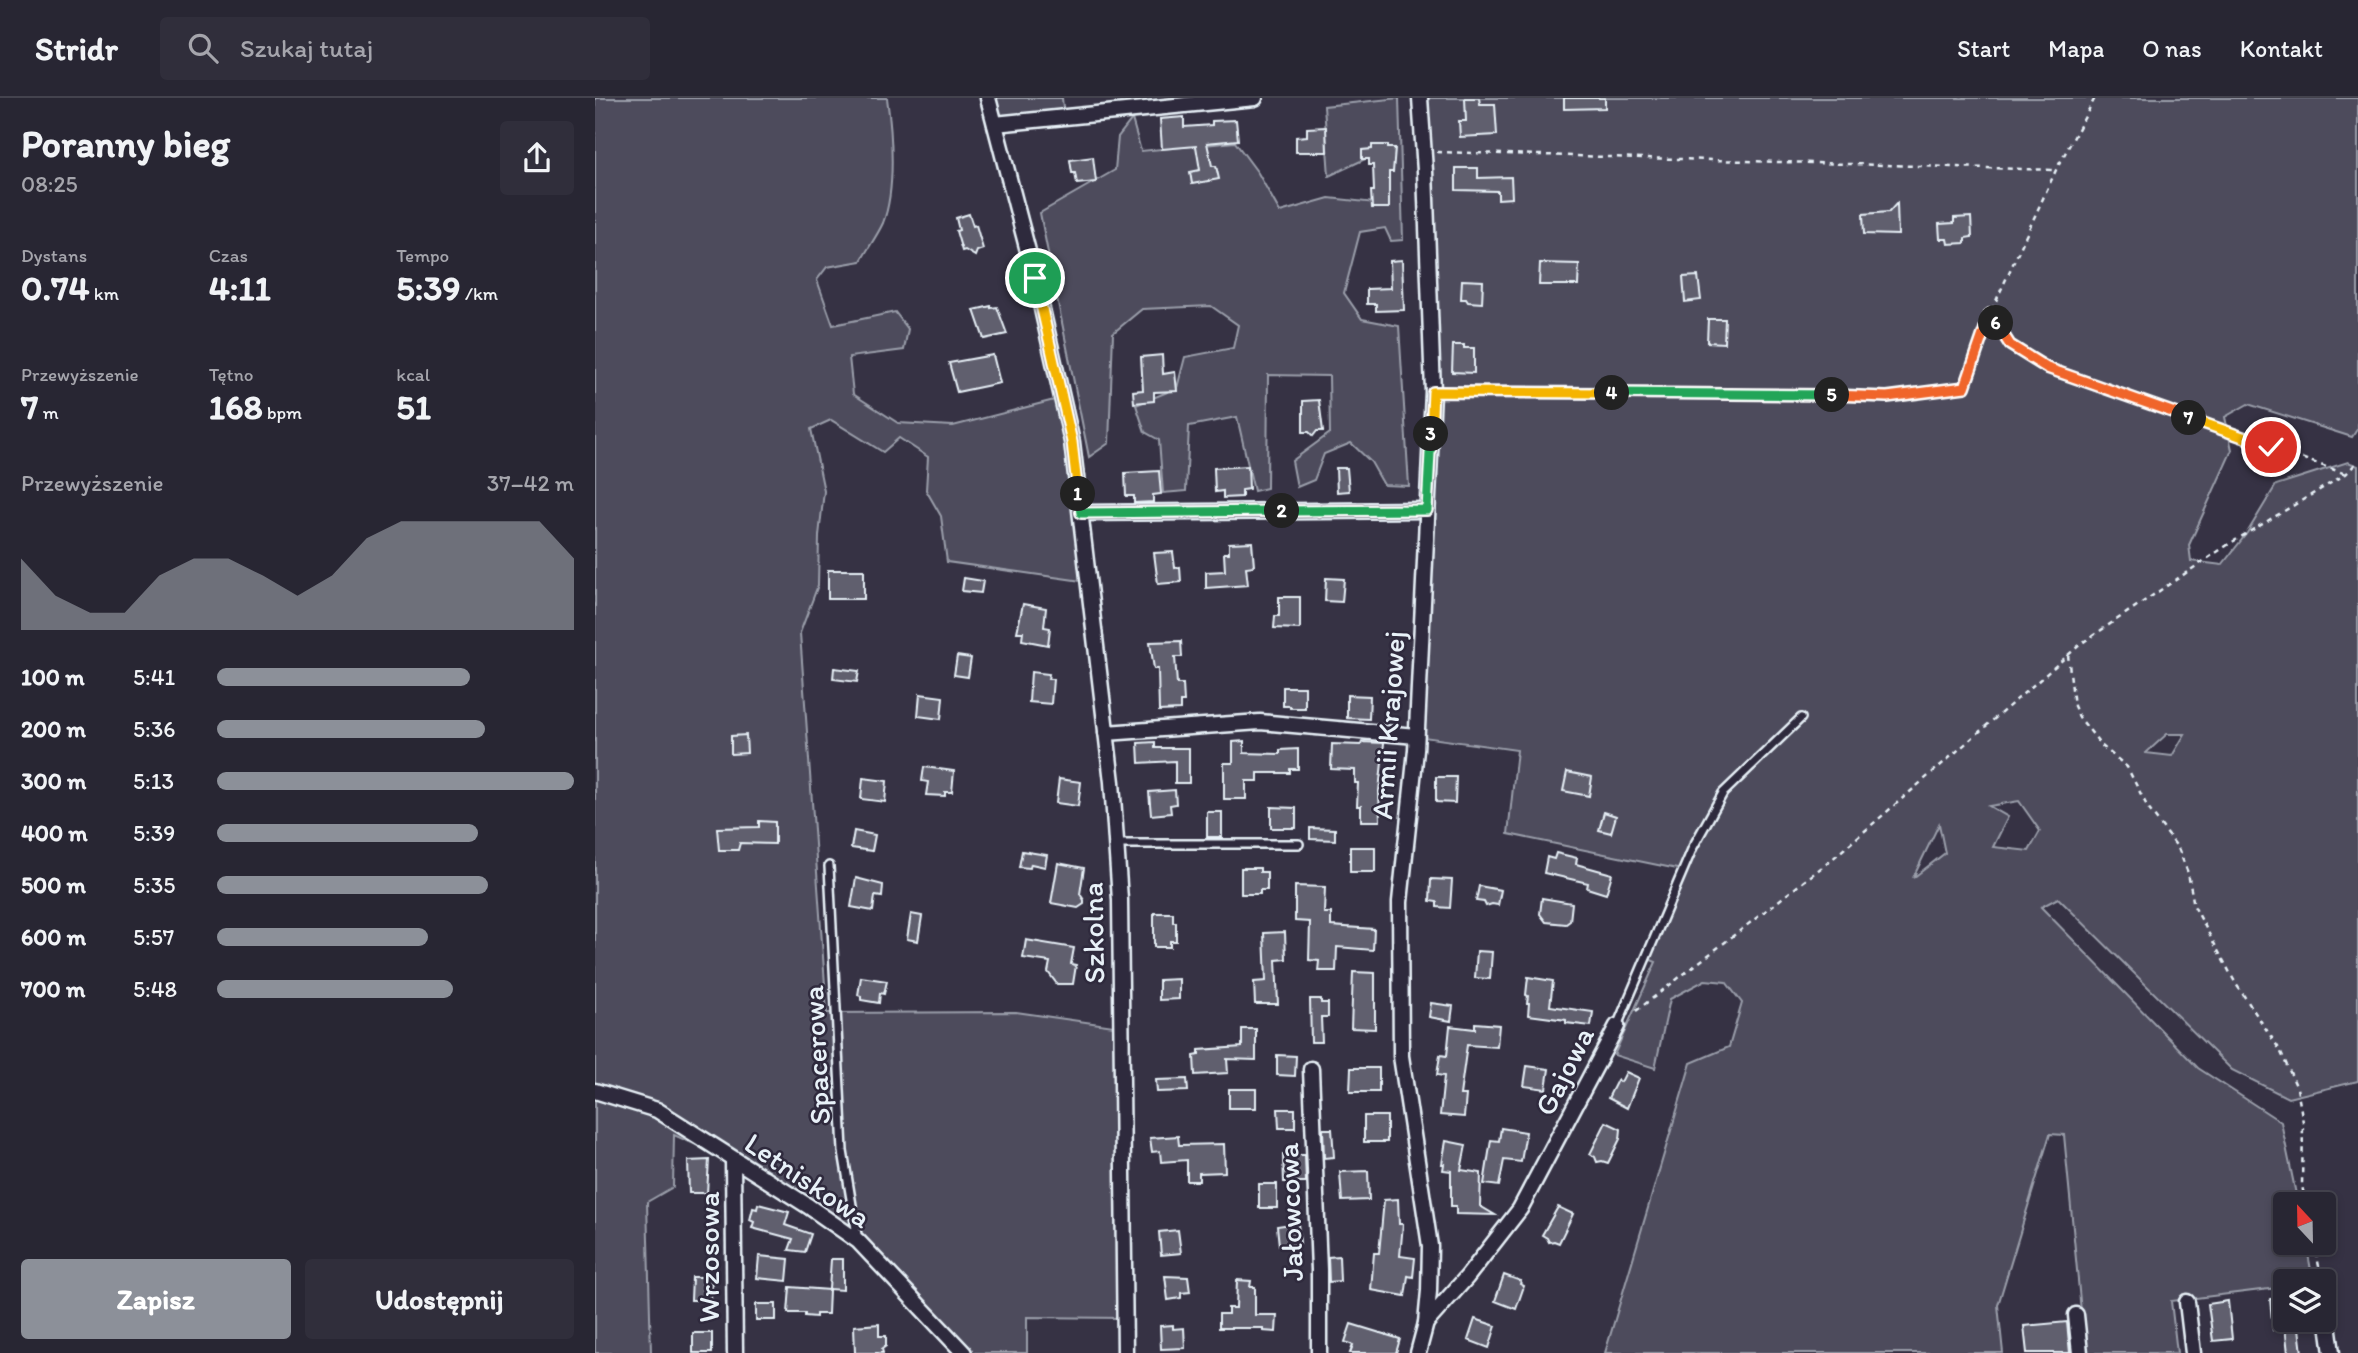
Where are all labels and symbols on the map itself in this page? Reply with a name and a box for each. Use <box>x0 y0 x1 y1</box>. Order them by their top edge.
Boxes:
pin <box>1005 248 1065 308</box>
pin: 6 <box>1979 306 2013 341</box>
pin: 4 <box>1595 376 1629 410</box>
pin: 5 <box>1815 378 1849 412</box>
pin: 7 <box>2171 400 2207 436</box>
pin: 3 <box>1413 416 1449 452</box>
pin <box>2241 417 2301 477</box>
pin: 1 <box>1061 476 1095 512</box>
pin: 2 <box>1265 494 1299 528</box>
street label: Armii Krajowej <box>1363 629 1413 821</box>
street label: Szkolna <box>1074 882 1112 984</box>
street label: Spacerowa <box>794 984 838 1126</box>
street label: Gajowa <box>1526 1020 1602 1122</box>
street label: Letniskowa <box>738 1124 879 1236</box>
street label: Jałowcowa <box>1269 1142 1311 1282</box>
street label: Wrzosowa <box>690 1191 727 1323</box>
north arrow <box>2273 1192 2336 1255</box>

